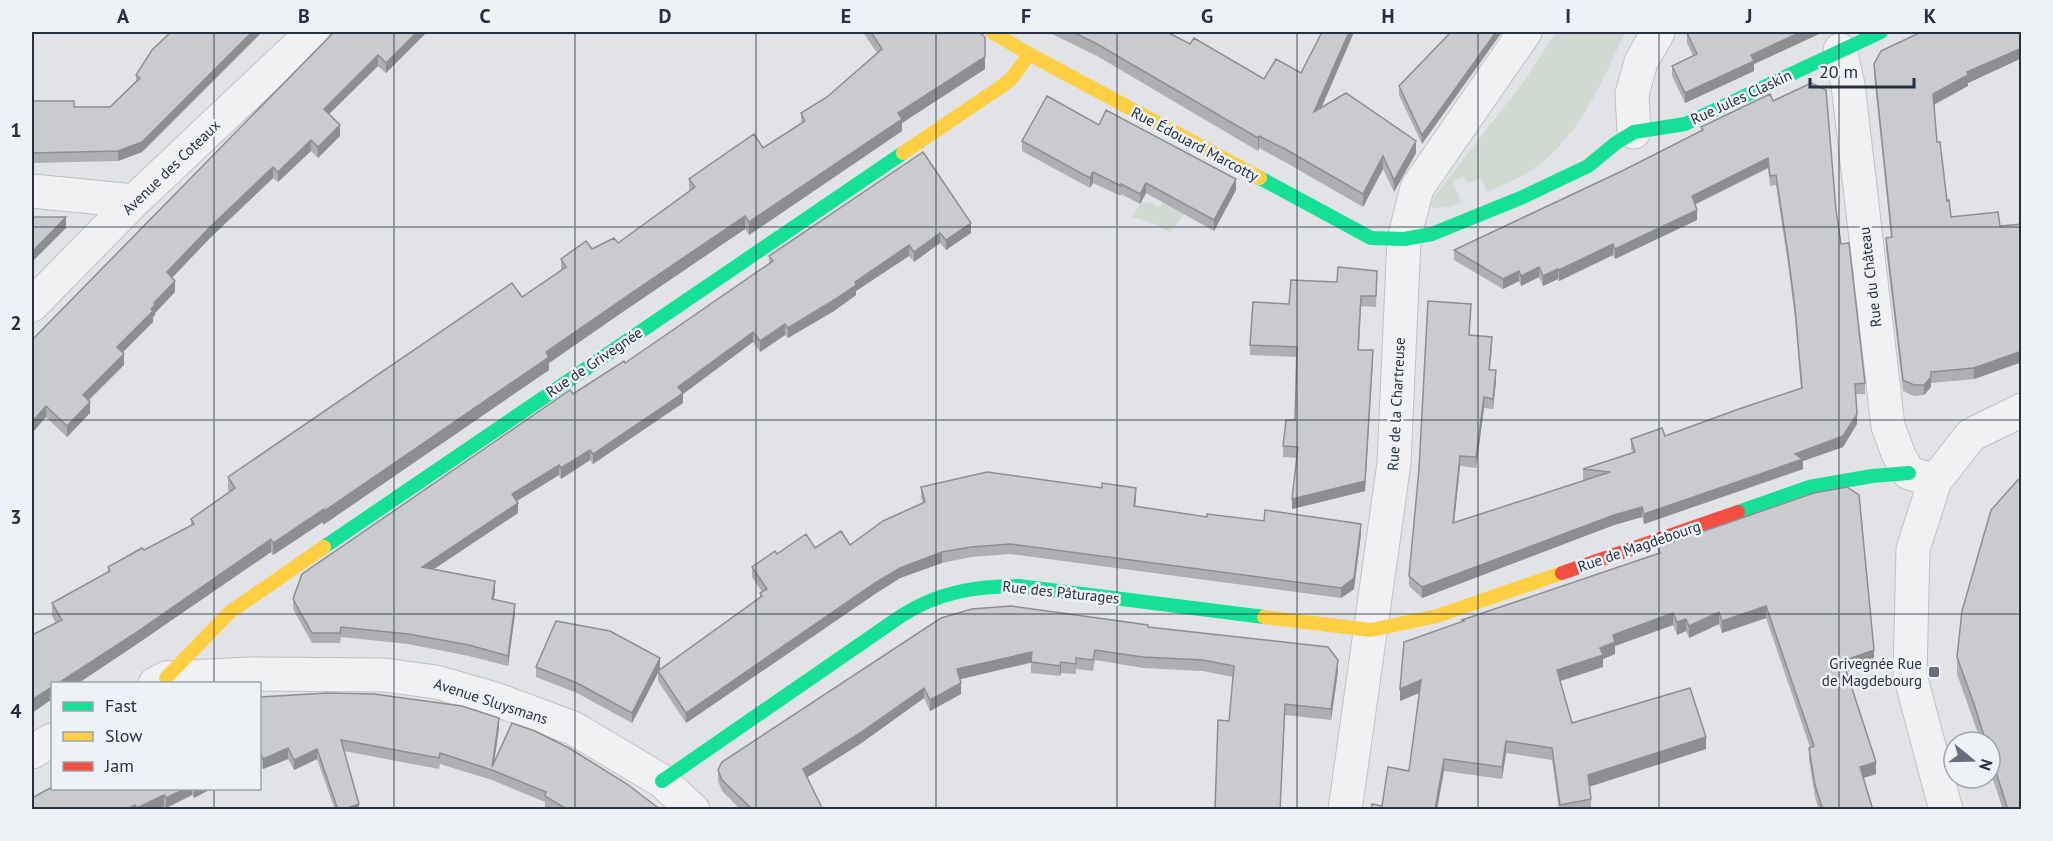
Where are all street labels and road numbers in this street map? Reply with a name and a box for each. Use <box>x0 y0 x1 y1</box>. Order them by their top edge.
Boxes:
street label: Rue Jules Claskin <box>1687 65 1795 129</box>
street label: Rue Édouard Marcotty <box>1128 102 1262 186</box>
street label: Avenue des Coteaux <box>118 115 224 219</box>
street label: Rue du Château <box>1854 226 1886 328</box>
street label: Rue de Grivegnée <box>542 323 646 401</box>
street label: Rue de la Chartreuse <box>1383 337 1409 471</box>
street label: Rue de Magdebourg <box>1575 516 1703 576</box>
street label: Rue des Pâturages <box>1002 576 1120 608</box>
street label: Avenue Sluysmans <box>432 674 550 728</box>

